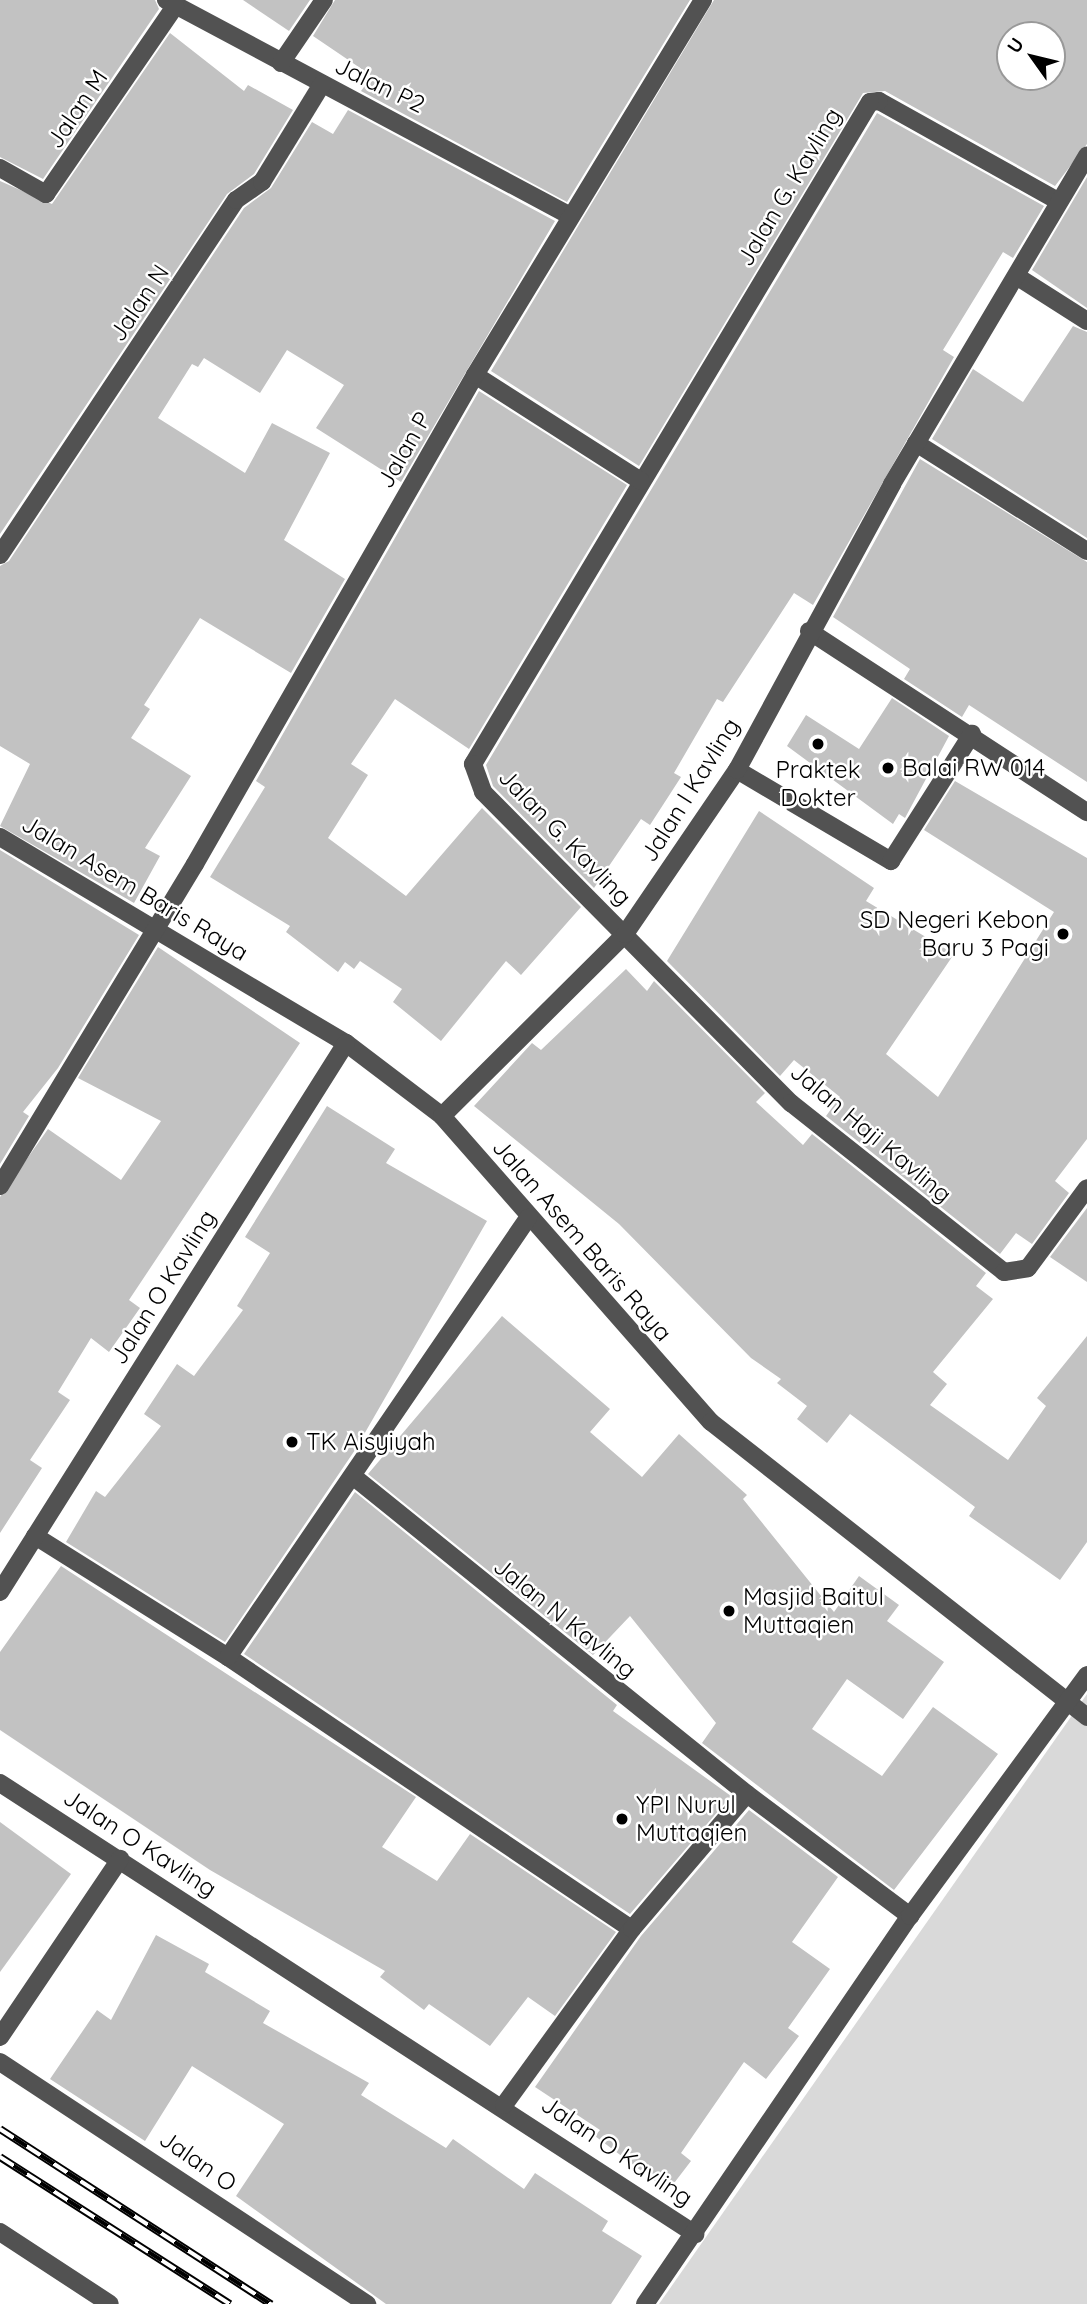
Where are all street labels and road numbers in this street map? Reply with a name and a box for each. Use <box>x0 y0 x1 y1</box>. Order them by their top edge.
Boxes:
street label: Jalan P2 <box>330 51 430 119</box>
street label: Jalan M <box>40 64 114 154</box>
street label: Jalan G. Kavling <box>731 103 847 271</box>
street label: Jalan N <box>103 259 175 347</box>
street label: Jalan P <box>371 407 437 493</box>
street label: Jalan I Kavling <box>634 713 746 867</box>
street label: Jalan G. Kavling <box>492 763 638 911</box>
street label: Jalan Asem Baris Raya <box>17 809 253 967</box>
street label: Jalan Haji Kavling <box>785 1057 957 1209</box>
street label: Jalan Asem Baris Raya <box>486 1133 678 1347</box>
street label: Jalan O Kavling <box>104 1205 222 1369</box>
street label: Jalan N Kavling <box>488 1552 642 1684</box>
street label: Jalan O Kavling <box>58 1783 222 1903</box>
street label: Jalan O Kavling <box>536 2090 698 2212</box>
street label: Jalan O <box>154 2124 242 2198</box>

